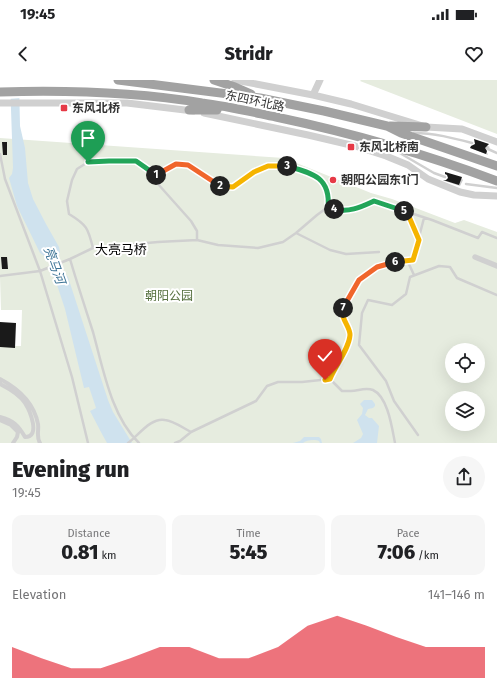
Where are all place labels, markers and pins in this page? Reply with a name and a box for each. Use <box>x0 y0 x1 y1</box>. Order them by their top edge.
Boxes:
place label: 东风北桥 <box>72 101 120 115</box>
marker: 东风北桥 <box>59 103 69 113</box>
pin <box>71 121 105 162</box>
place label: 东风北桥南 <box>359 140 419 154</box>
marker: 东风北桥南 <box>346 142 356 152</box>
pin: 3 <box>277 156 297 176</box>
pin: 1 <box>146 165 166 185</box>
place label: 朝阳公园东1门 <box>341 173 419 187</box>
marker: 朝阳公园东1门 <box>328 175 338 185</box>
pin: 2 <box>210 176 230 196</box>
pin: 4 <box>324 199 344 219</box>
pin: 5 <box>394 201 414 221</box>
pin: 6 <box>385 252 405 272</box>
pin: 7 <box>333 298 353 318</box>
pin <box>308 339 342 380</box>

